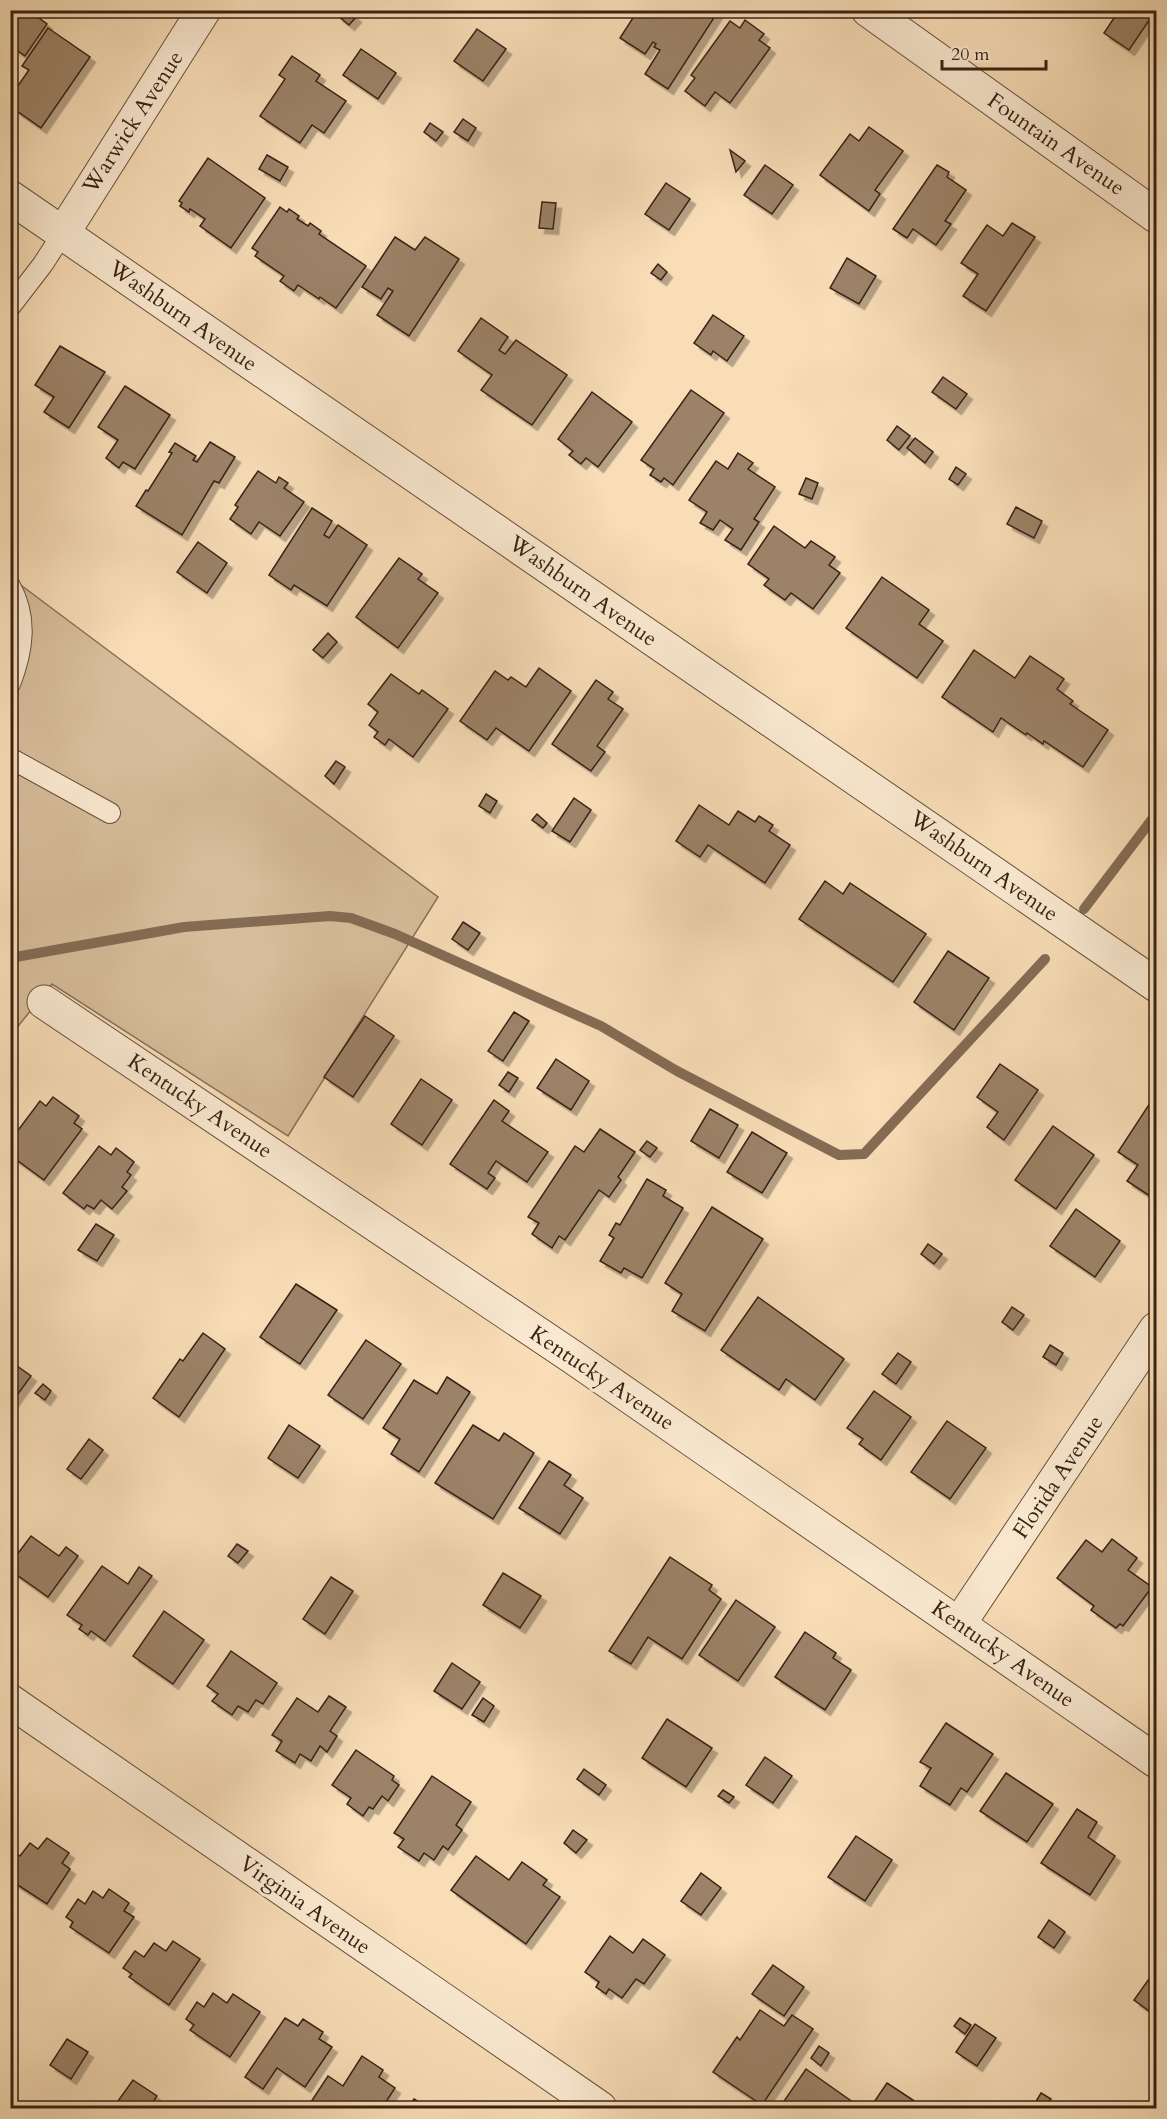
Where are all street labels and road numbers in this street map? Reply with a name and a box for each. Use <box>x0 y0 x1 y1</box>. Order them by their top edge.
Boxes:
street label: Warwick Avenue <box>75 45 190 200</box>
street label: Fountain Avenue <box>981 85 1131 203</box>
street label: Washburn Avenue <box>102 253 263 378</box>
street label: Washburn Avenue <box>502 528 663 653</box>
street label: Washburn Avenue <box>903 803 1064 928</box>
street label: Kentucky Avenue <box>122 1046 278 1166</box>
street label: Kentucky Avenue <box>524 1318 680 1438</box>
street label: Florida Avenue <box>1006 1409 1110 1545</box>
street label: Kentucky Avenue <box>925 1593 1081 1715</box>
street label: Virginia Avenue <box>233 1848 377 1962</box>

